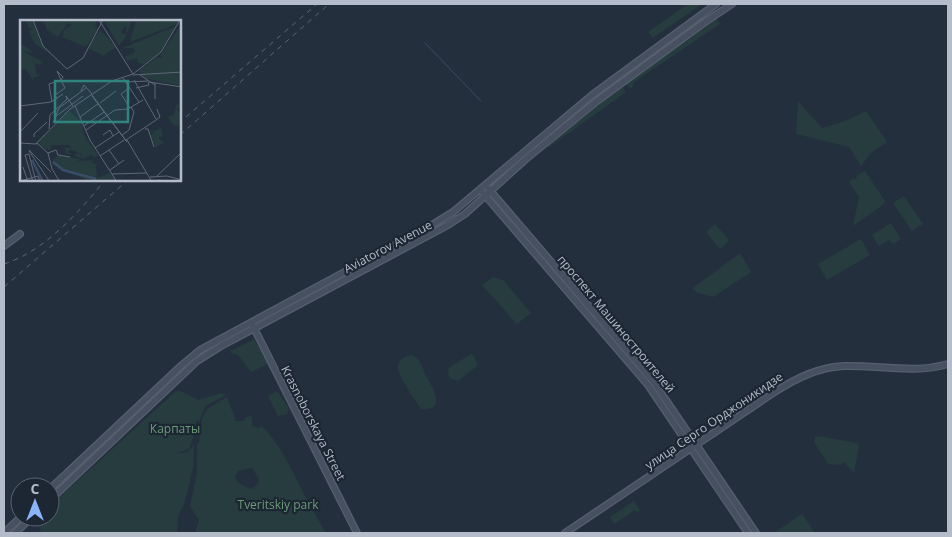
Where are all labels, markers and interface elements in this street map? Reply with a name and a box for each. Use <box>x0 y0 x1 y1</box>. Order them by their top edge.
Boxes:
inset map <box>20 20 181 181</box>
street label: Aviatorov Avenue <box>341 216 435 277</box>
street label: проспект Машиностроителей <box>554 251 679 396</box>
street label: Krasnoborskaya Street <box>277 362 350 483</box>
street label: улица Серго Орджоникидзе <box>641 368 786 473</box>
park label: Карпаты <box>150 420 200 437</box>
north arrow <box>10 477 60 527</box>
text: С <box>31 479 40 498</box>
park label: Tveritskiy park <box>238 496 319 513</box>

